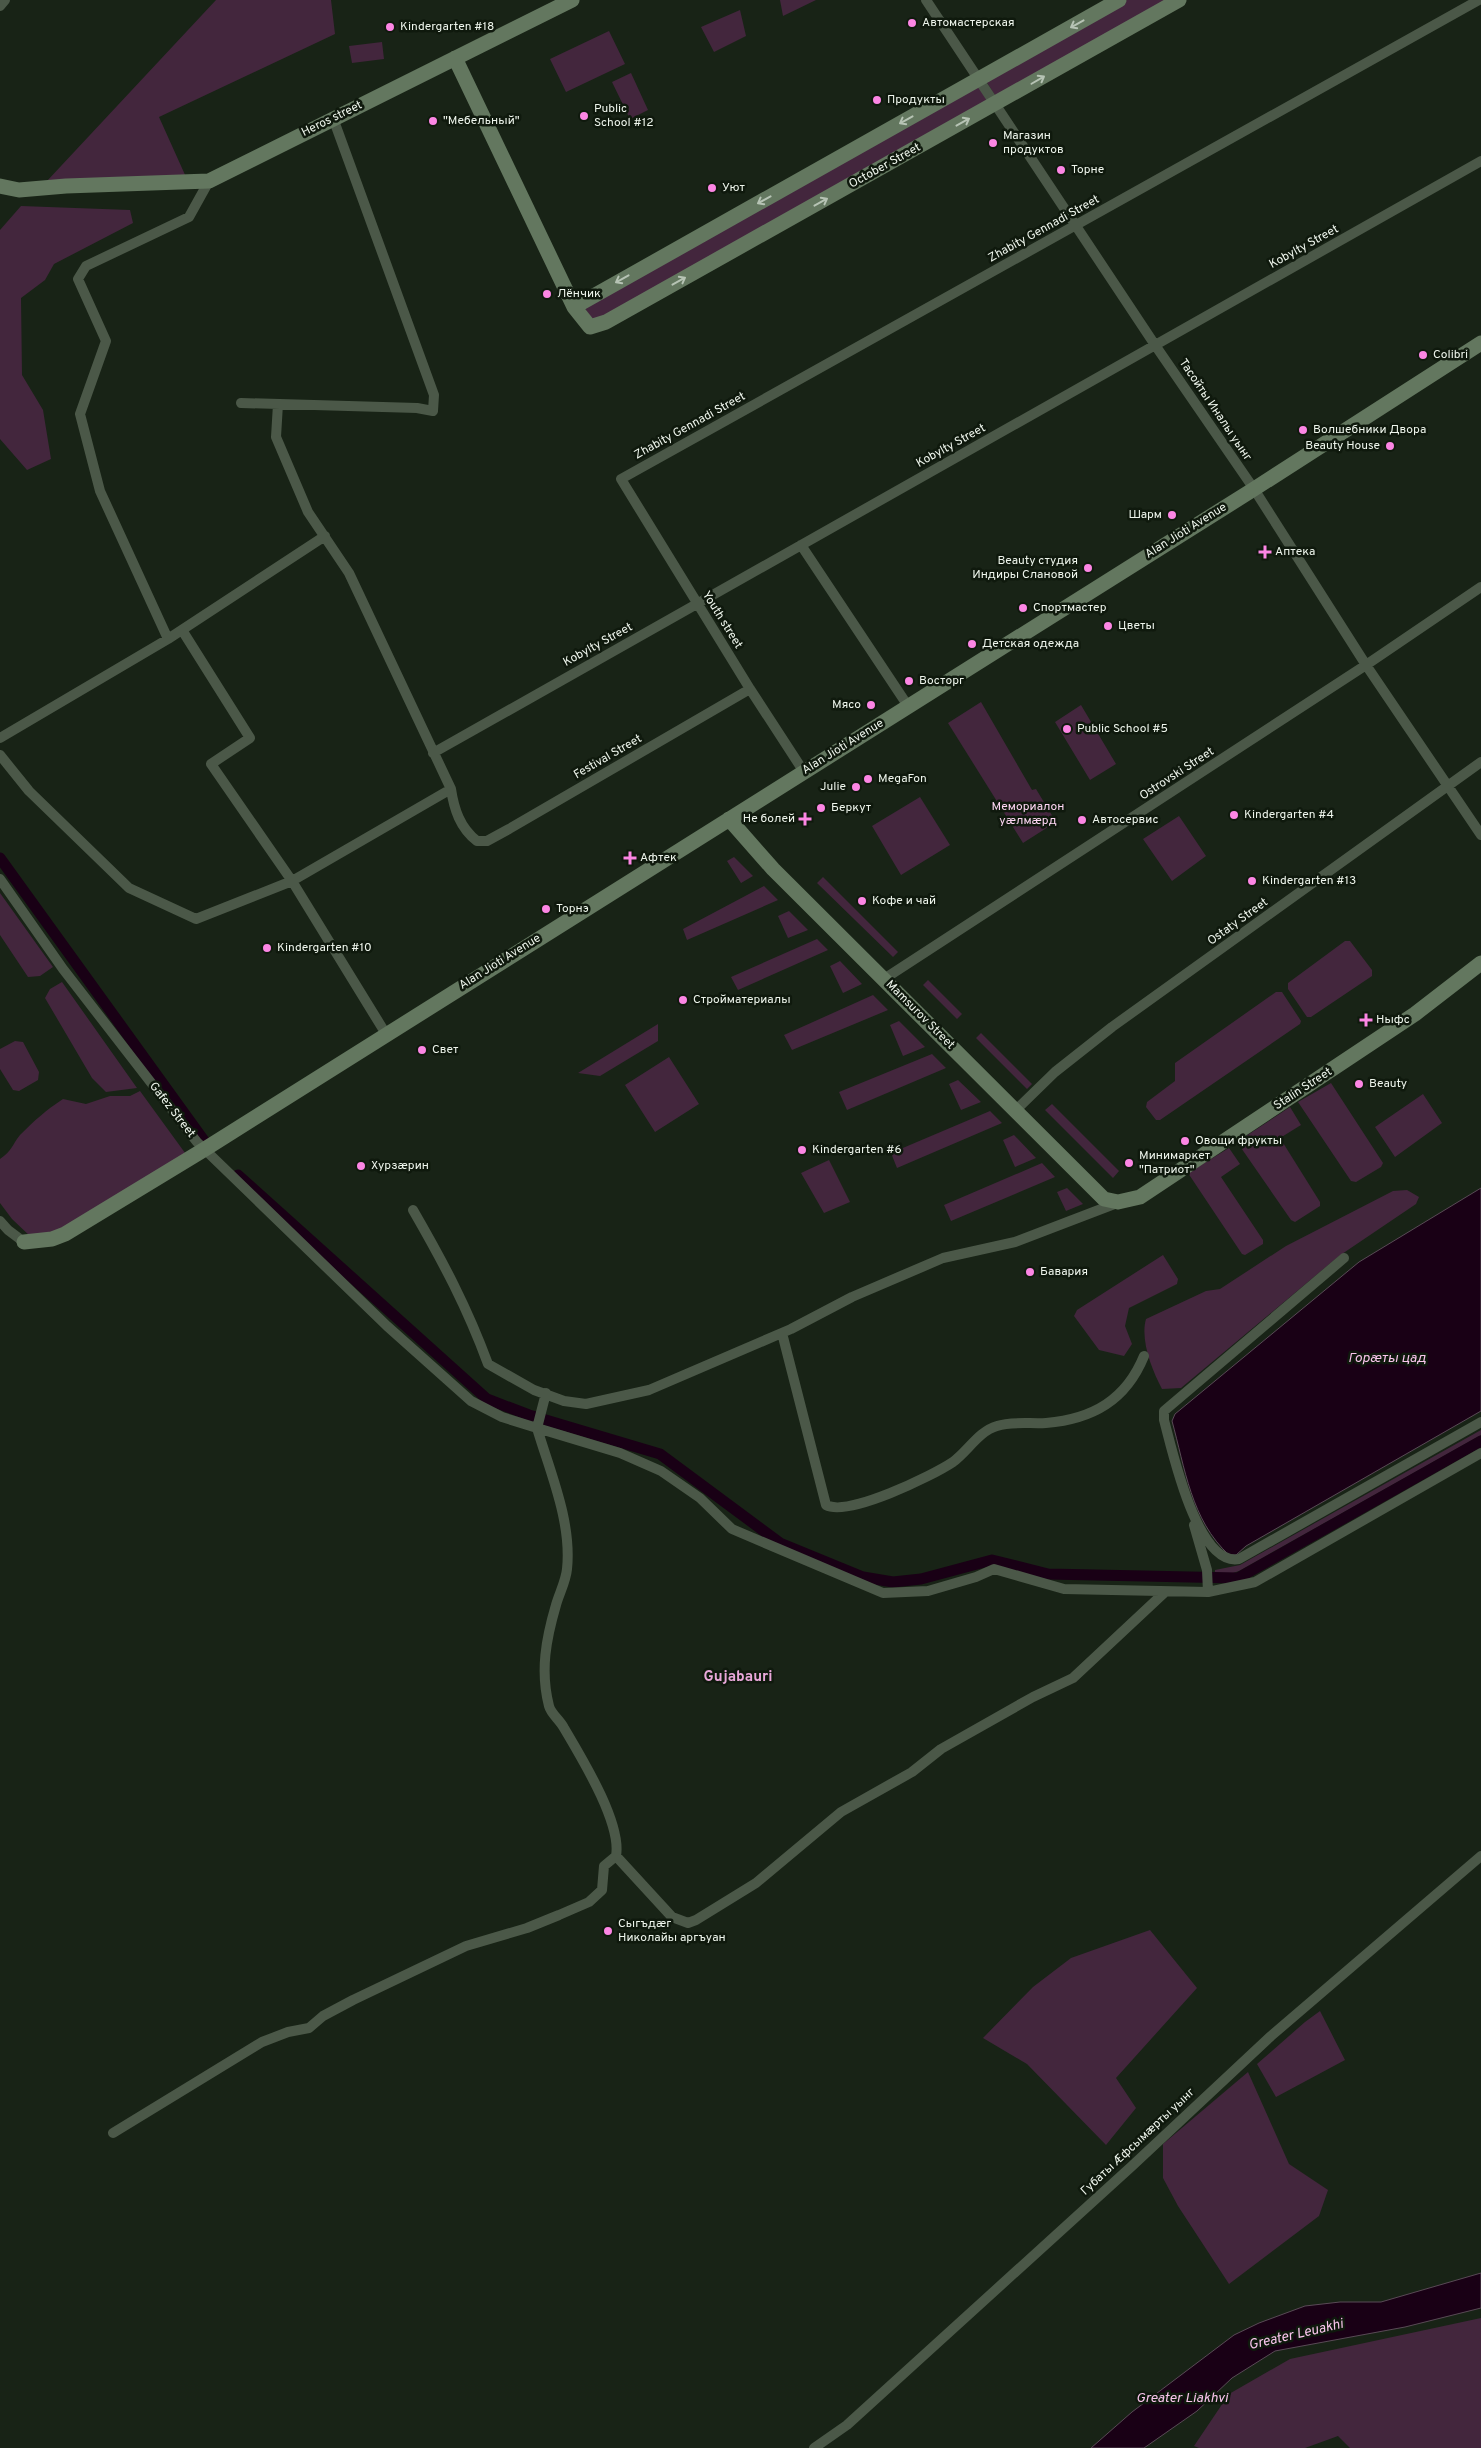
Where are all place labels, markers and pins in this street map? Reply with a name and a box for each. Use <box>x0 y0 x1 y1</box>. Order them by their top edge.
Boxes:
place label: Автомастерская <box>922 15 1015 31</box>
marker: Автомастерская <box>906 17 918 29</box>
place label: Kindergarten #18 <box>400 19 494 35</box>
marker: Kindergarten #18 <box>384 21 396 33</box>
place label: Продукты <box>887 92 945 108</box>
marker: Продукты <box>871 94 883 106</box>
place label: Public School #12 <box>594 101 653 131</box>
marker: Public School #12 <box>578 110 590 122</box>
place label: "Мебельный" <box>443 113 520 129</box>
marker: "Мебельный" <box>427 115 439 127</box>
place label: Магазин продуктов <box>1003 128 1064 158</box>
marker: Магазин продуктов <box>987 137 999 149</box>
place label: Торне <box>1071 162 1104 178</box>
marker: Торне <box>1055 164 1067 176</box>
place label: Уют <box>722 180 745 196</box>
marker: Уют <box>706 182 718 194</box>
place label: Лёнчик <box>557 286 601 302</box>
marker: Лёнчик <box>541 288 553 300</box>
place label: Colibri <box>1433 347 1468 363</box>
marker: Colibri <box>1417 349 1429 361</box>
place label: Волшебники Двора <box>1313 422 1426 438</box>
marker: Волшебники Двора <box>1297 424 1309 436</box>
place label: Beauty House <box>1305 438 1380 454</box>
marker: Beauty House <box>1384 440 1396 452</box>
place label: Шарм <box>1128 507 1162 523</box>
marker: Шарм <box>1166 509 1178 521</box>
place label: Аптека <box>1275 544 1315 560</box>
marker: Аптека <box>1259 546 1271 558</box>
place label: Beauty студия Индиры Слановой <box>972 553 1078 583</box>
marker: Beauty студия Индиры Слановой <box>1082 562 1094 574</box>
place label: Спортмастер <box>1033 600 1107 616</box>
marker: Спортмастер <box>1017 602 1029 614</box>
place label: Цветы <box>1118 618 1155 634</box>
marker: Цветы <box>1102 620 1114 632</box>
place label: Детская одежда <box>982 636 1079 652</box>
marker: Детская одежда <box>966 638 978 650</box>
place label: Восторг <box>919 673 964 689</box>
marker: Восторг <box>903 675 915 687</box>
place label: Мясо <box>832 697 861 713</box>
marker: Мясо <box>865 699 877 711</box>
place label: Public School #5 <box>1077 721 1168 737</box>
marker: Public School #5 <box>1061 723 1073 735</box>
place label: MegaFon <box>878 771 927 787</box>
marker: MegaFon <box>862 773 874 785</box>
place label: Julie <box>820 779 846 795</box>
marker: Julie <box>850 781 862 793</box>
place label: Беркут <box>831 800 872 816</box>
marker: Беркут <box>815 802 827 814</box>
place label: Kindergarten #4 <box>1244 807 1334 823</box>
marker: Kindergarten #4 <box>1228 809 1240 821</box>
place label: Не болей <box>743 811 795 827</box>
place label: Автосервис <box>1092 812 1158 828</box>
marker: Не болей <box>799 813 811 825</box>
marker: Автосервис <box>1076 814 1088 826</box>
place label: Афтек <box>640 850 677 866</box>
marker: Афтек <box>624 852 636 864</box>
place label: Kindergarten #13 <box>1262 873 1356 889</box>
marker: Kindergarten #13 <box>1246 875 1258 887</box>
place label: Кофе и чай <box>872 893 936 909</box>
marker: Кофе и чай <box>856 895 868 907</box>
place label: Торнэ <box>556 901 589 917</box>
marker: Торнэ <box>540 903 552 915</box>
place label: Kindergarten #10 <box>277 940 372 956</box>
marker: Kindergarten #10 <box>261 942 273 954</box>
place label: Стройматериалы <box>693 992 791 1008</box>
marker: Стройматериалы <box>677 994 689 1006</box>
place label: Ныфс <box>1376 1012 1410 1028</box>
marker: Ныфс <box>1360 1014 1372 1026</box>
place label: Свет <box>432 1042 459 1058</box>
marker: Свет <box>416 1044 428 1056</box>
place label: Beauty <box>1369 1076 1407 1092</box>
marker: Beauty <box>1353 1078 1365 1090</box>
place label: Овощи фрукты <box>1195 1133 1282 1149</box>
marker: Овощи фрукты <box>1179 1135 1191 1147</box>
place label: Kindergarten #6 <box>812 1142 902 1158</box>
marker: Kindergarten #6 <box>796 1144 808 1156</box>
place label: Минимаркет "Патриот" <box>1139 1148 1211 1178</box>
marker: Минимаркет "Патриот" <box>1123 1157 1135 1169</box>
place label: Хурзæрин <box>371 1158 429 1174</box>
marker: Хурзæрин <box>355 1160 367 1172</box>
place label: Бавария <box>1040 1264 1088 1280</box>
marker: Бавария <box>1024 1266 1036 1278</box>
place label: Сыгъдæг Николайы аргъуан <box>618 1916 726 1946</box>
marker: Сыгъдæг Николайы аргъуан <box>602 1925 614 1937</box>

